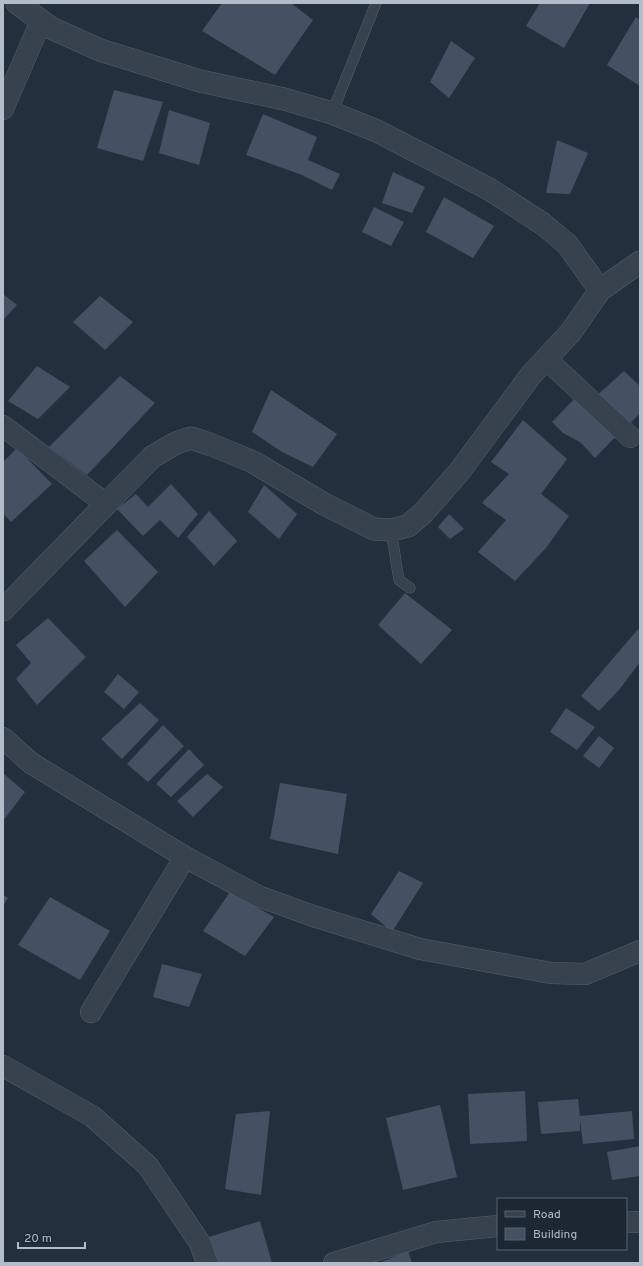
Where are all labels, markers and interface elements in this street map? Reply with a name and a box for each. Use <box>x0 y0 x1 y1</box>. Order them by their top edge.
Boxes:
legend <box>497 1198 627 1250</box>
text: Road <box>533 1207 561 1223</box>
scale bar <box>18 1224 85 1250</box>
text: Building <box>533 1227 577 1243</box>
text: 20 m <box>24 1231 52 1247</box>

